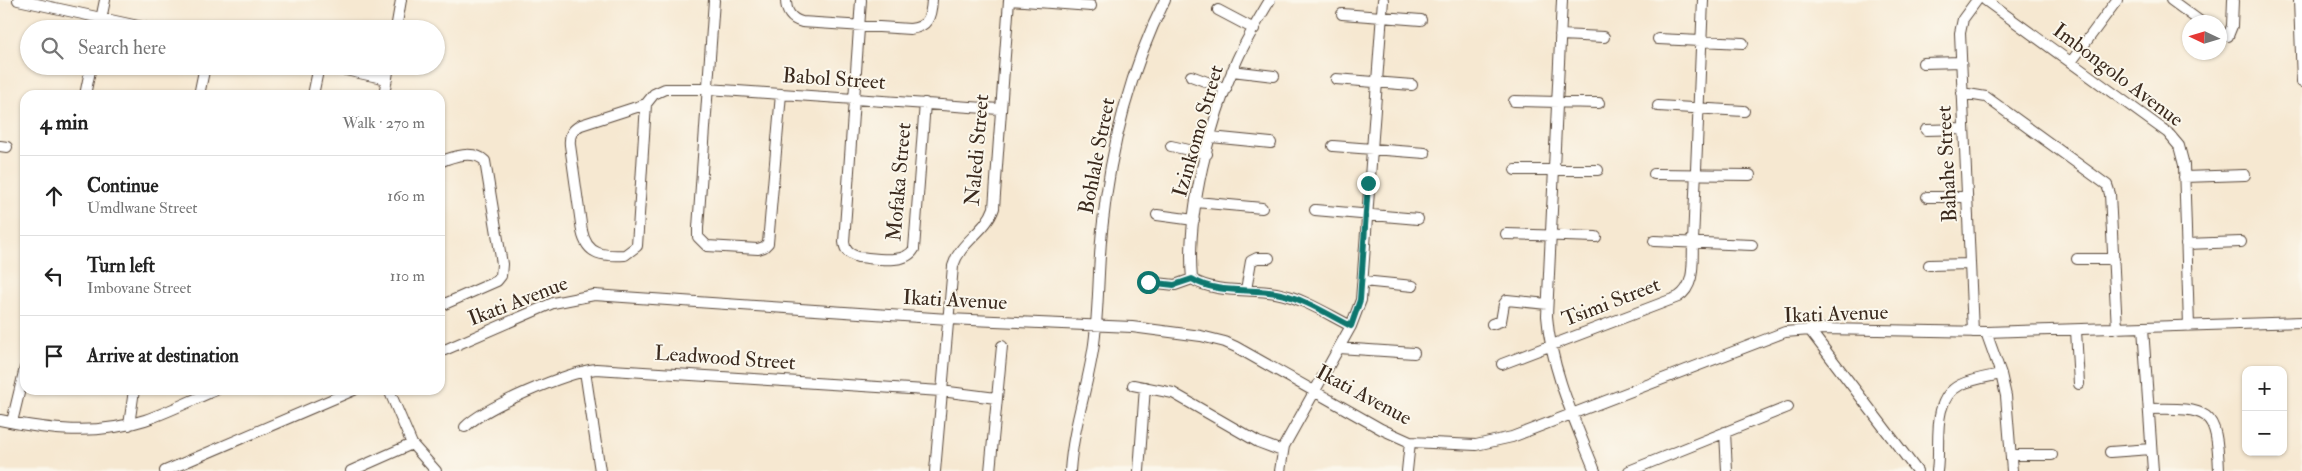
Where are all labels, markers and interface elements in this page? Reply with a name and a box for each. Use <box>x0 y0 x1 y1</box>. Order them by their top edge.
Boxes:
north arrow <box>2182 15 2227 60</box>
street label: Imbongolo Avenue <box>2047 17 2189 133</box>
search box <box>20 20 445 75</box>
icon: search <box>38 34 66 62</box>
text: Search here <box>78 36 166 60</box>
street label: Babol Street <box>782 62 887 96</box>
street label: Izinkomo Street <box>1166 62 1230 200</box>
street label: Naledi Street <box>959 93 995 207</box>
street label: Bohlale Street <box>1072 95 1122 216</box>
street label: Bahahe Street <box>1930 105 1964 223</box>
text: 4 min <box>40 109 88 136</box>
text: Walk · 270 m <box>343 113 425 133</box>
street label: Mofaka Street <box>880 121 918 242</box>
route end <box>1357 172 1380 195</box>
text: Continue <box>87 174 158 198</box>
icon: ahead <box>40 182 68 210</box>
text: 160 m <box>387 186 425 206</box>
text: Umdlwane Street <box>87 198 198 218</box>
text: Turn left <box>87 254 155 278</box>
icon: left <box>40 262 68 290</box>
text: 110 m <box>390 266 425 286</box>
street label: Ikati Avenue <box>464 270 572 332</box>
route start <box>1137 271 1160 294</box>
street label: Tsimi Street <box>1558 271 1664 333</box>
text: Imbovane Street <box>87 278 192 298</box>
street label: Ikati Avenue <box>902 284 1008 316</box>
street label: Ikati Avenue <box>1783 299 1889 329</box>
street label: Leadwood Street <box>654 340 797 376</box>
icon: arrive <box>40 342 68 370</box>
text: Arrive at destination <box>87 344 239 368</box>
street label: Ikati Avenue <box>1311 359 1417 432</box>
map controls <box>2242 366 2287 456</box>
button: + <box>2242 366 2287 411</box>
button: − <box>2242 411 2287 456</box>

